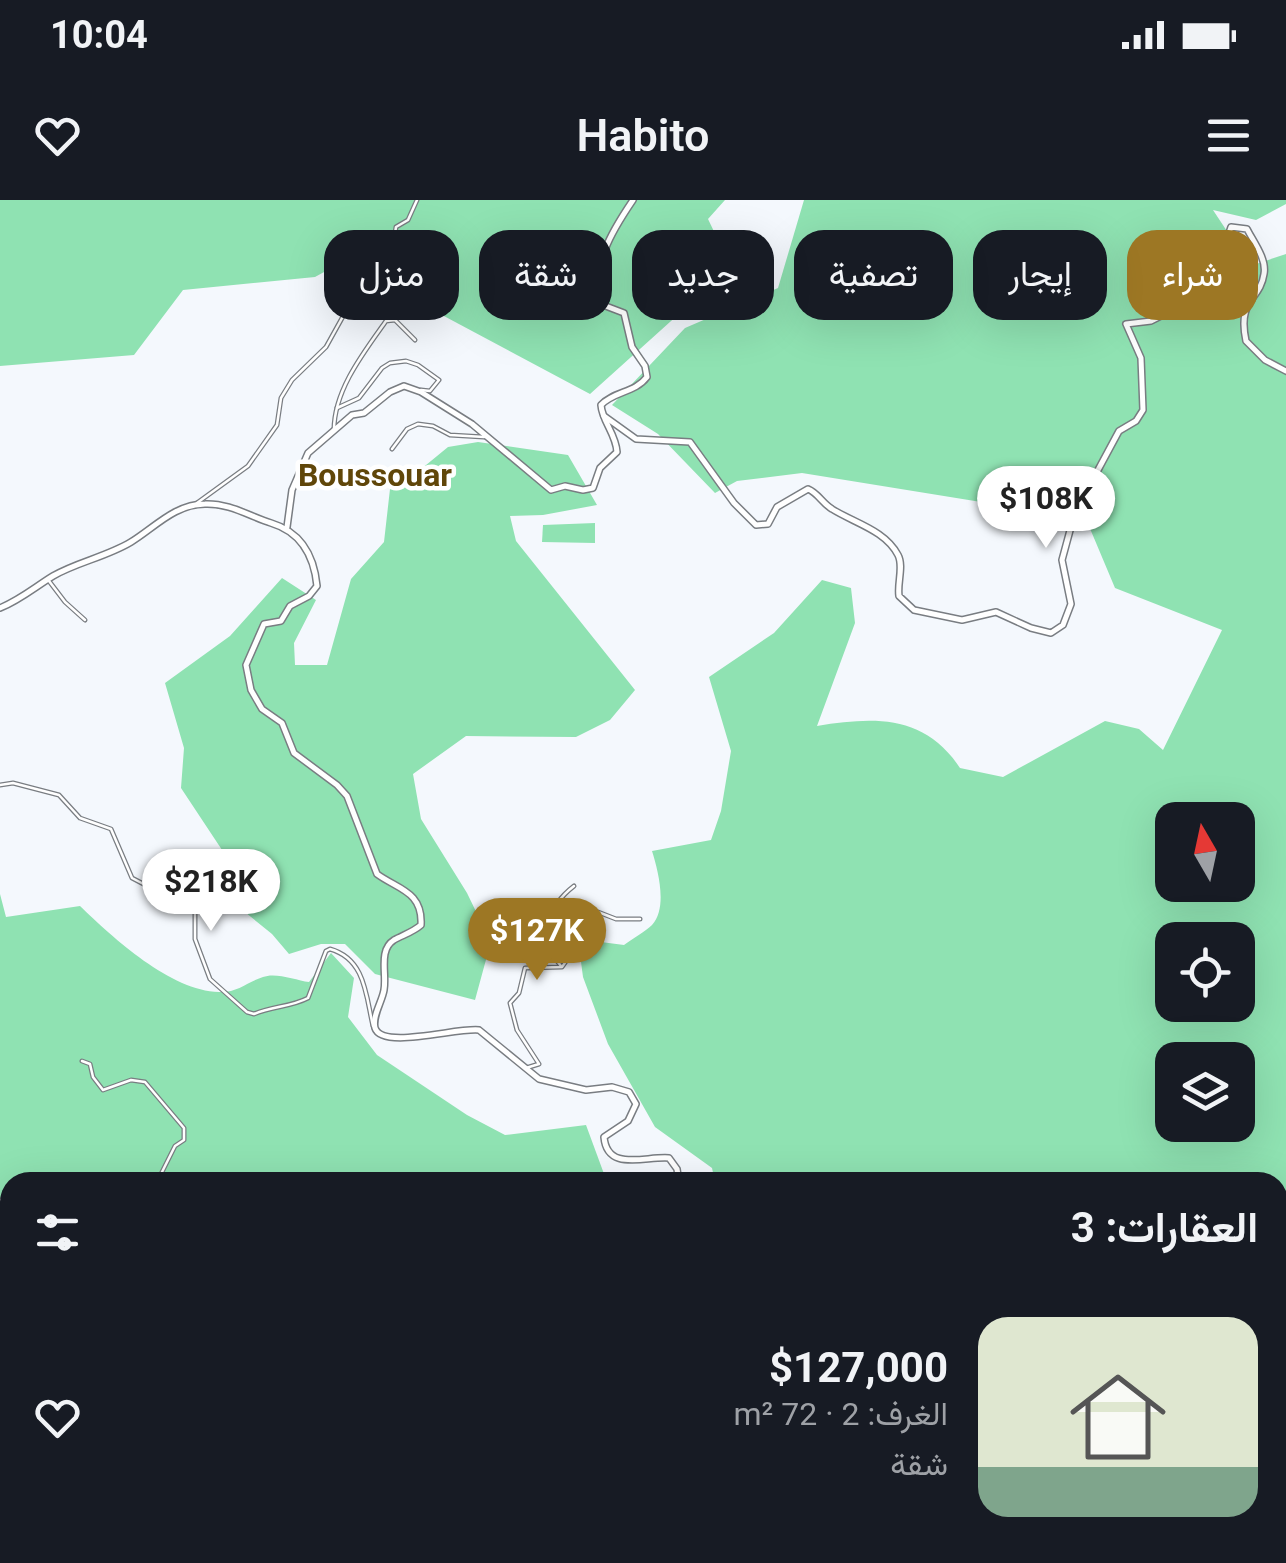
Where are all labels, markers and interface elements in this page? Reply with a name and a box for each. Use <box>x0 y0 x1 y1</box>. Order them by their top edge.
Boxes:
text: 10:04 <box>50 13 148 57</box>
icon: heart <box>30 108 85 163</box>
icon: menu <box>1201 108 1256 163</box>
text: Habito <box>576 109 710 162</box>
chip: منزل <box>324 230 459 320</box>
chip: شقة <box>479 230 612 320</box>
chip: جديد <box>632 230 774 320</box>
chip: تصفية <box>794 230 953 320</box>
chip: إيجار <box>973 230 1107 320</box>
chip: شراء <box>1127 230 1258 320</box>
district label: Boussouar <box>298 456 452 494</box>
pin: $108K <box>976 466 1116 551</box>
text: $108K <box>999 479 1093 517</box>
north arrow <box>1155 802 1255 902</box>
map controls <box>1155 802 1255 1142</box>
pin: $218K <box>141 849 281 934</box>
text: $218K <box>164 862 258 900</box>
pin: $127K <box>467 898 607 983</box>
text: $127K <box>490 911 584 949</box>
button: locate <box>1155 922 1255 1022</box>
button: layers <box>1155 1042 1255 1142</box>
text: العقارات: 3 <box>1071 1203 1258 1252</box>
icon: filters <box>30 1205 85 1260</box>
text: $127,000 <box>769 1343 948 1392</box>
icon: home <box>1058 1357 1178 1477</box>
icon: heart <box>30 1390 85 1445</box>
text: الغرف: 2 · 72 m² <box>734 1395 948 1433</box>
text: شقة <box>890 1445 948 1483</box>

